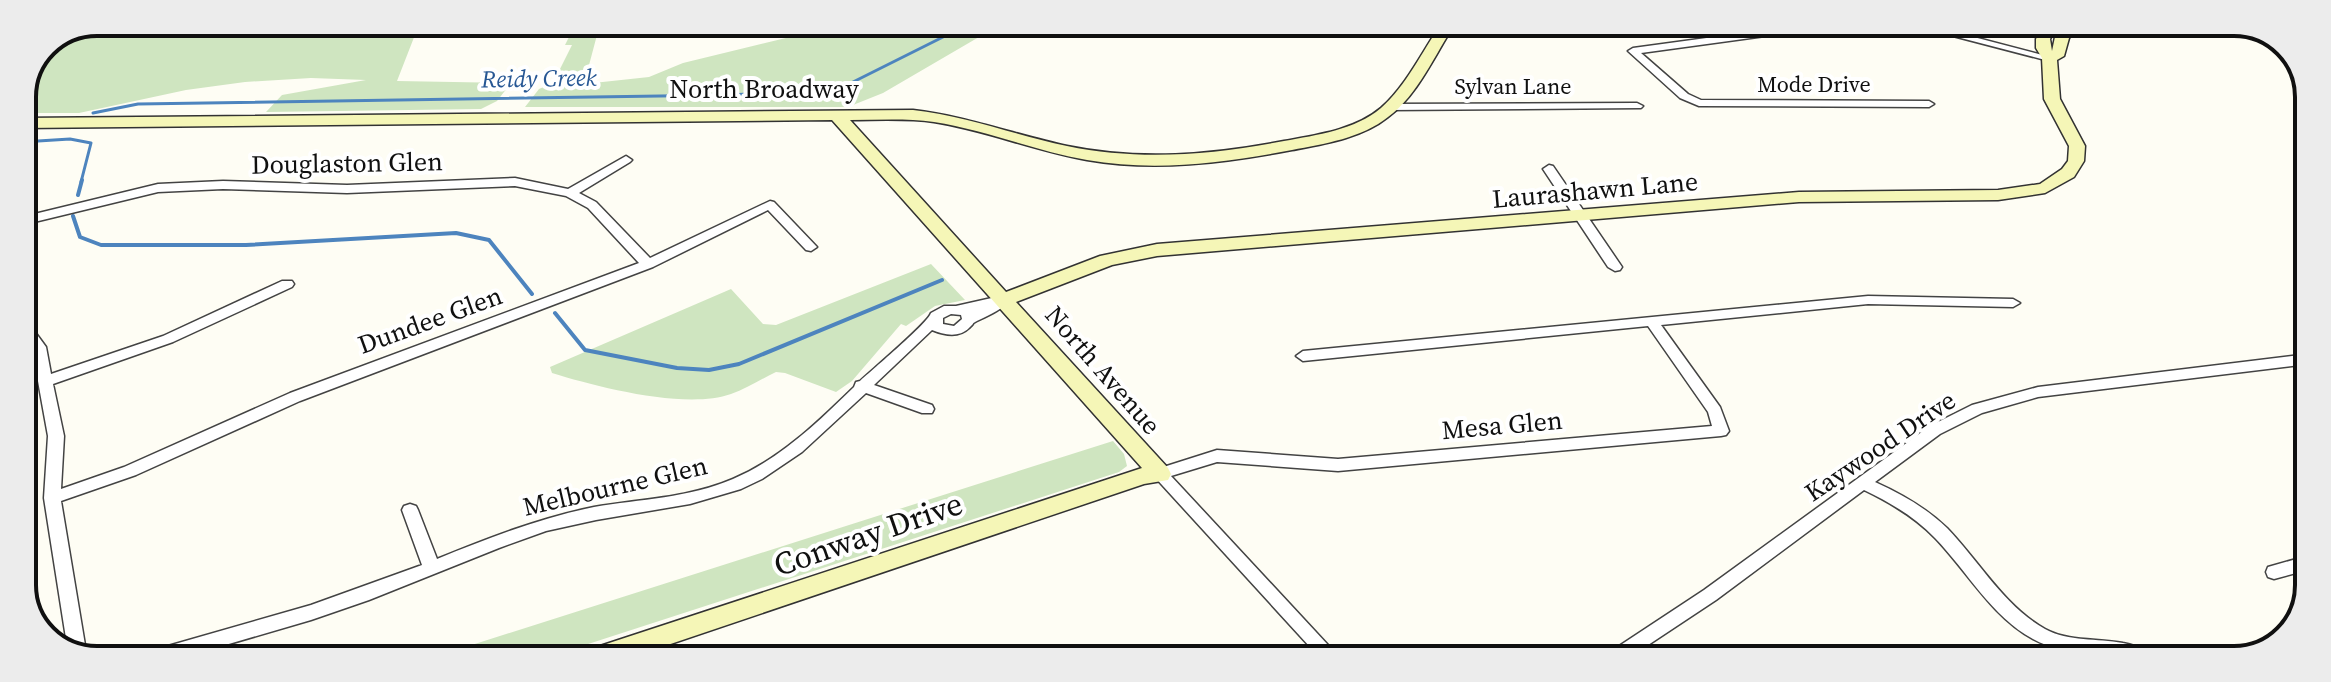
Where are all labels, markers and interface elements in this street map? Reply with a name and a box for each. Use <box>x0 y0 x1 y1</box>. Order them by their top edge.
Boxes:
water label: Reidy Creek <box>480 60 598 96</box>
street label: Mode Drive <box>1757 69 1871 99</box>
street label: North Broadway <box>669 71 859 107</box>
street label: Sylvan Lane <box>1454 71 1572 101</box>
street label: Douglaston Glen <box>251 143 443 183</box>
street label: Laurashawn Lane <box>1491 163 1699 217</box>
street label: Dundee Glen <box>353 277 507 363</box>
street label: North Avenue <box>1037 298 1169 442</box>
street label: Kaywood Drive <box>1797 382 1963 510</box>
street label: Mesa Glen <box>1440 402 1564 448</box>
street label: Melbourne Glen <box>519 447 711 525</box>
street label: Conway Drive <box>768 481 968 587</box>

